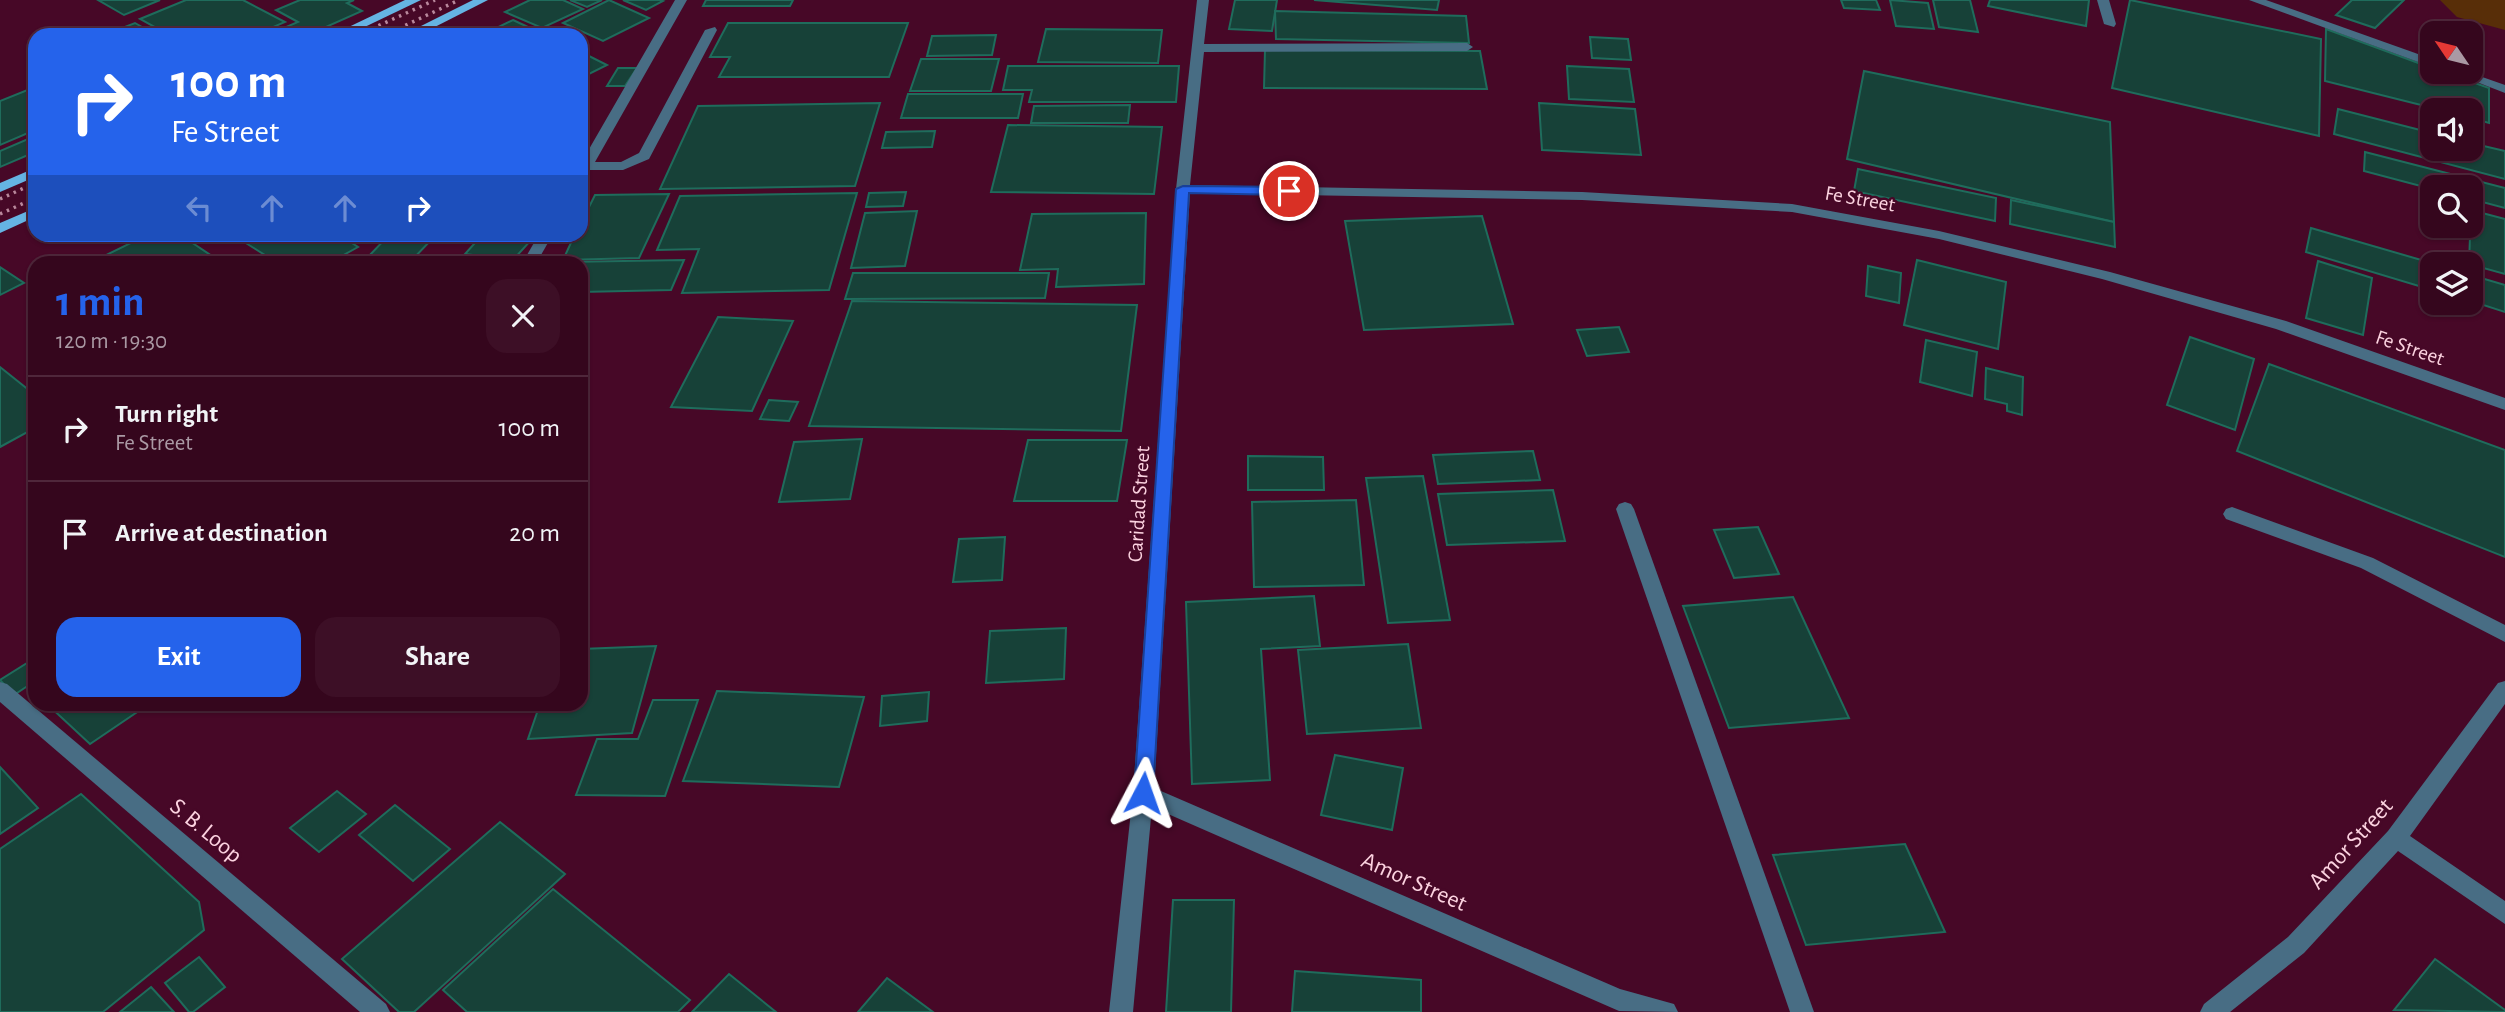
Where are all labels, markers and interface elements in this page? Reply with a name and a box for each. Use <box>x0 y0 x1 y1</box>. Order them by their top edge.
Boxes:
north arrow <box>2420 21 2483 84</box>
map controls <box>2420 21 2483 315</box>
icon: right <box>56 56 147 147</box>
text: 100 m <box>171 58 287 107</box>
button: sound <box>2420 98 2483 161</box>
text: Fe Street <box>171 116 279 148</box>
pin <box>1259 161 1319 221</box>
icon: arrive <box>1270 172 1308 210</box>
button: search <box>2420 175 2483 238</box>
street label: Fe Street <box>1823 182 1897 216</box>
icon: left <box>180 189 218 227</box>
icon: ahead <box>253 189 291 227</box>
icon: ahead <box>326 189 364 227</box>
icon: right <box>399 189 437 227</box>
button: layers <box>2420 252 2483 315</box>
button: close <box>486 279 560 353</box>
text: 1 min <box>56 281 145 323</box>
street label: Fe Street <box>2373 327 2447 370</box>
text: 120 m · 19:30 <box>56 330 167 353</box>
text: Turn right <box>115 401 218 427</box>
icon: right <box>56 410 94 448</box>
text: 100 m <box>499 415 560 441</box>
text: Fe Street <box>115 432 193 455</box>
street label: Caridad Street <box>1124 445 1154 563</box>
icon: arrive <box>56 515 94 553</box>
text: Arrive at destination <box>115 520 328 546</box>
text: 20 m <box>509 520 560 546</box>
button: Exit <box>56 617 301 697</box>
button: Share <box>315 617 560 697</box>
position arrow <box>1106 756 1180 830</box>
street label: S. B. Loop <box>165 794 247 868</box>
street label: Amor Street <box>2304 794 2398 894</box>
street label: Amor Street <box>1358 848 1471 916</box>

